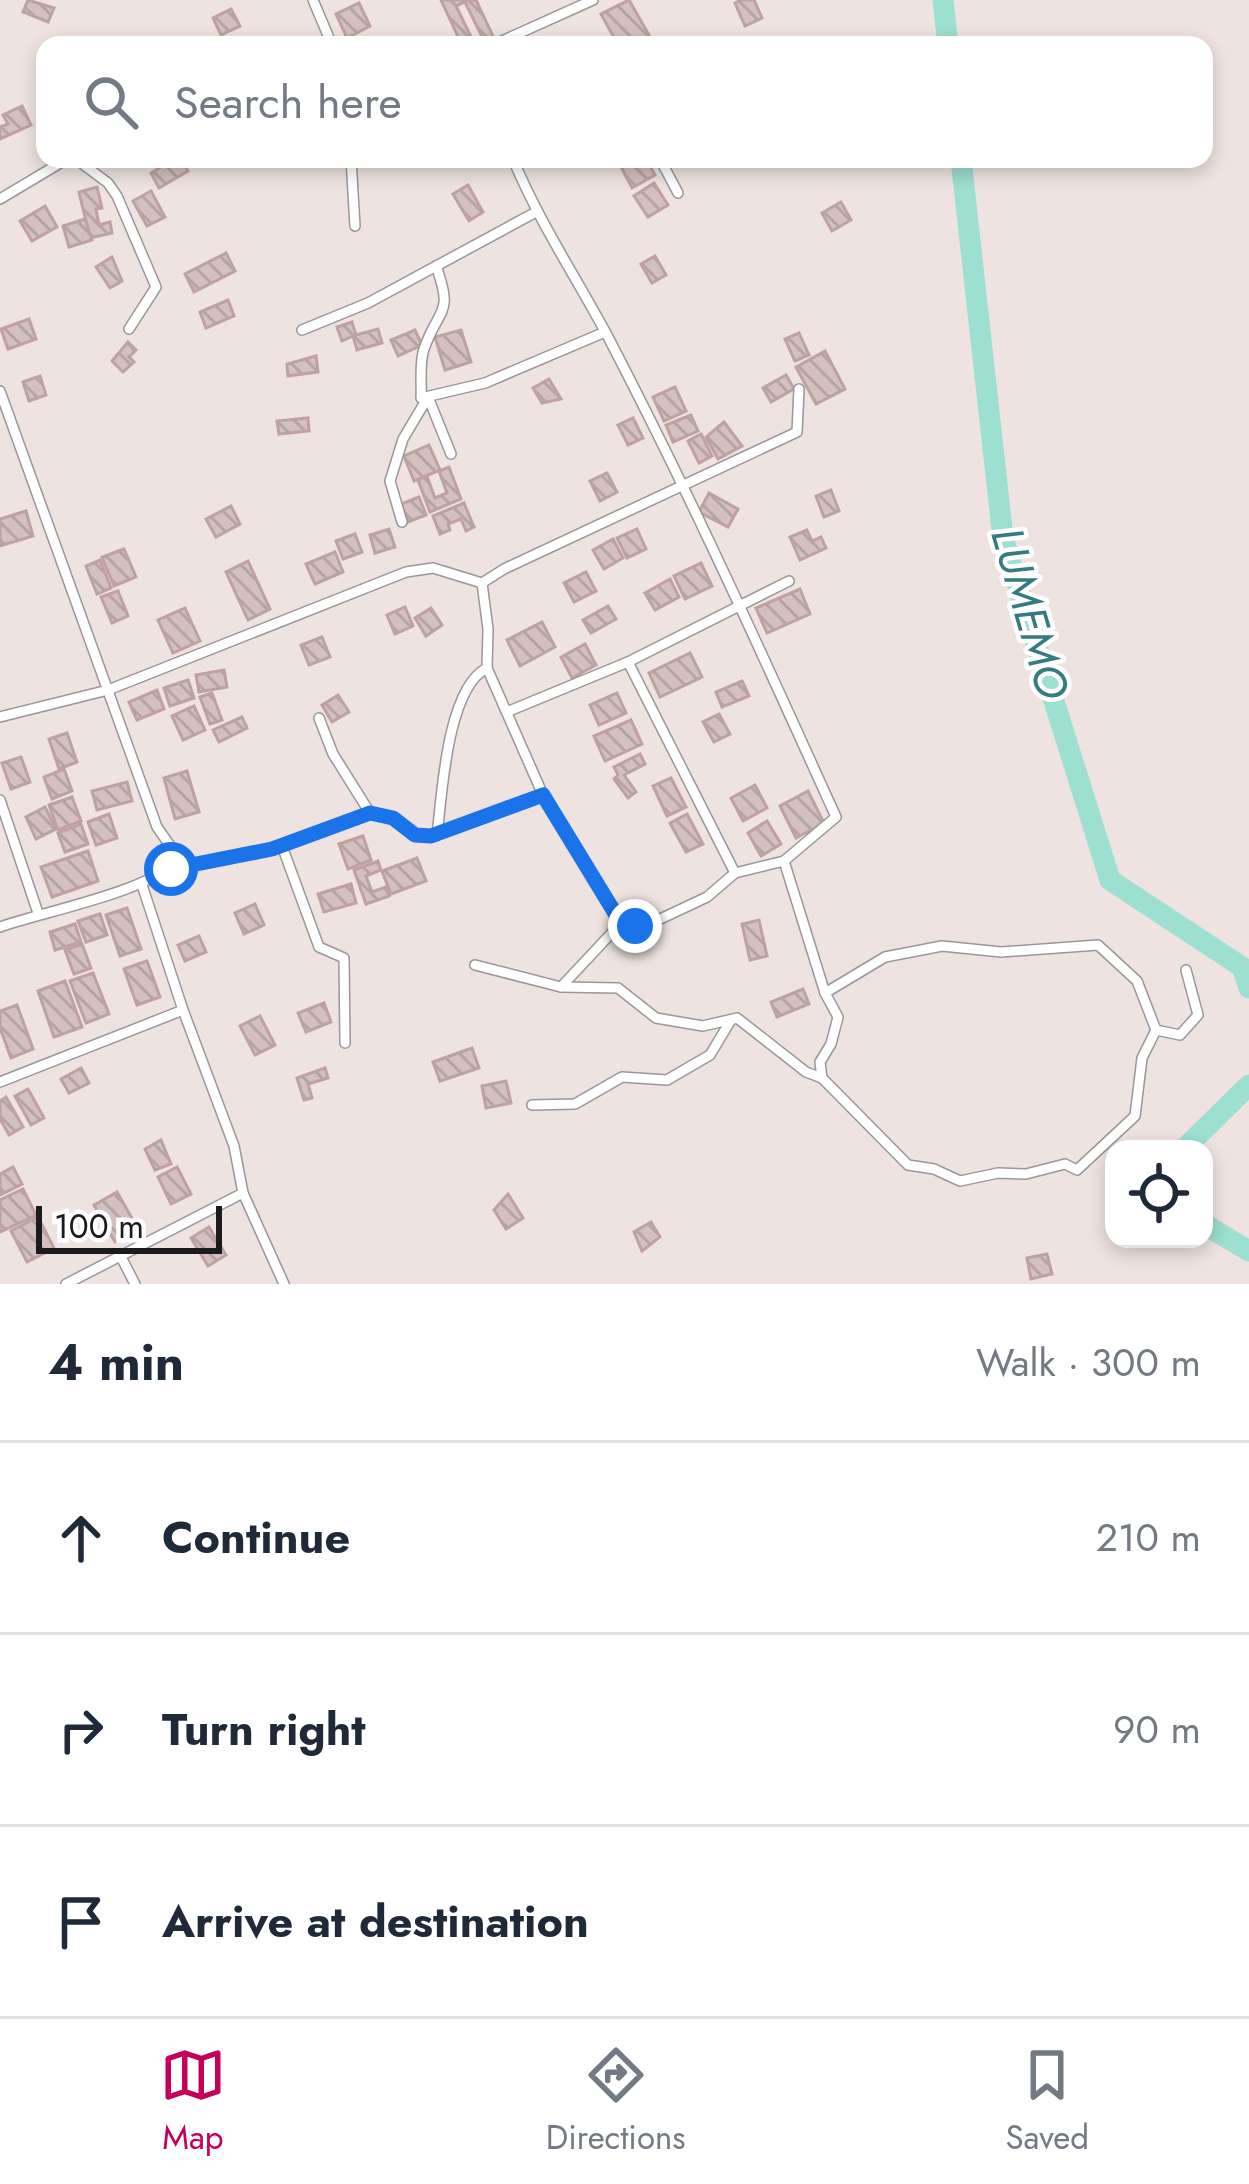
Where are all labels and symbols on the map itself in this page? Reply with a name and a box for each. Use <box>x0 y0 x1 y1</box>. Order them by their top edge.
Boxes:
water label: LUMEMO <box>974 519 1086 707</box>
route start <box>144 842 198 896</box>
route end <box>608 899 662 953</box>
scale bar <box>36 1200 222 1253</box>

